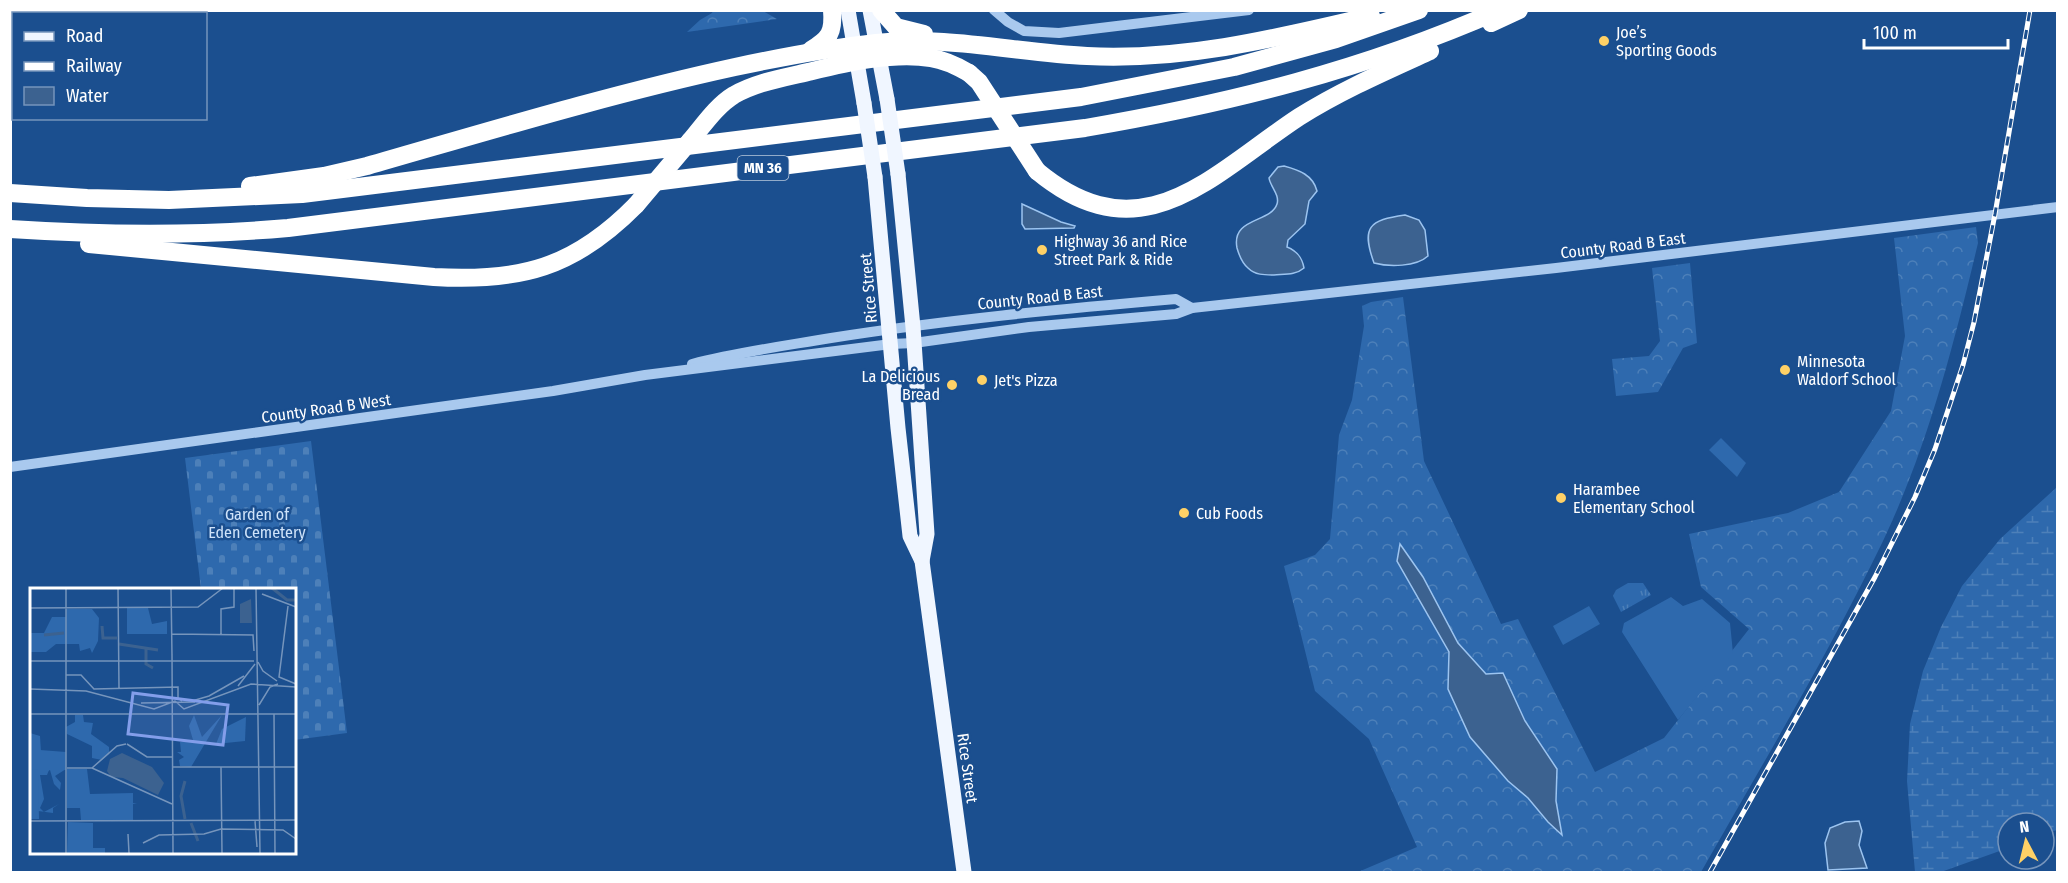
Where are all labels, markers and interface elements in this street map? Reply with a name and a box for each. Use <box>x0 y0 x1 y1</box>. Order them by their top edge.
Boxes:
legend <box>12 12 207 120</box>
scale bar <box>1864 12 2008 50</box>
text: 100 m <box>1873 22 1917 44</box>
place label: Joe’s Sporting Goods <box>1616 23 1717 60</box>
text: Road <box>66 25 103 47</box>
marker: Joe’s Sporting Goods <box>1597 34 1611 48</box>
text: Railway <box>66 55 122 77</box>
text: Water <box>66 85 109 107</box>
road number: MN 36 <box>738 156 789 180</box>
street label: County Road B East <box>1560 228 1687 263</box>
place label: Highway 36 and Rice Street Park & Ride <box>1054 232 1187 269</box>
marker: Highway 36 and Rice Street Park & Ride <box>1035 243 1049 257</box>
street label: Rice Street <box>856 251 881 324</box>
street label: County Road B East <box>977 281 1104 314</box>
place label: Minnesota Waldorf School <box>1797 352 1896 389</box>
marker: Minnesota Waldorf School <box>1778 363 1792 377</box>
place label: La Delicious Bread <box>861 367 940 404</box>
place label: Jet's Pizza <box>994 371 1058 390</box>
marker: Jet's Pizza <box>975 373 989 387</box>
marker: La Delicious Bread <box>945 378 959 392</box>
street label: County Road B West <box>260 390 393 427</box>
place label: Harambee Elementary School <box>1573 480 1695 517</box>
marker: Harambee Elementary School <box>1554 491 1568 505</box>
place label: Cub Foods <box>1196 504 1263 523</box>
park label: Garden of Eden Cemetery <box>208 505 307 542</box>
marker: Cub Foods <box>1177 506 1191 520</box>
inset map <box>30 588 296 853</box>
street label: Rice Street <box>953 732 982 805</box>
north arrow <box>1996 811 2056 871</box>
text: N <box>2018 817 2030 837</box>

